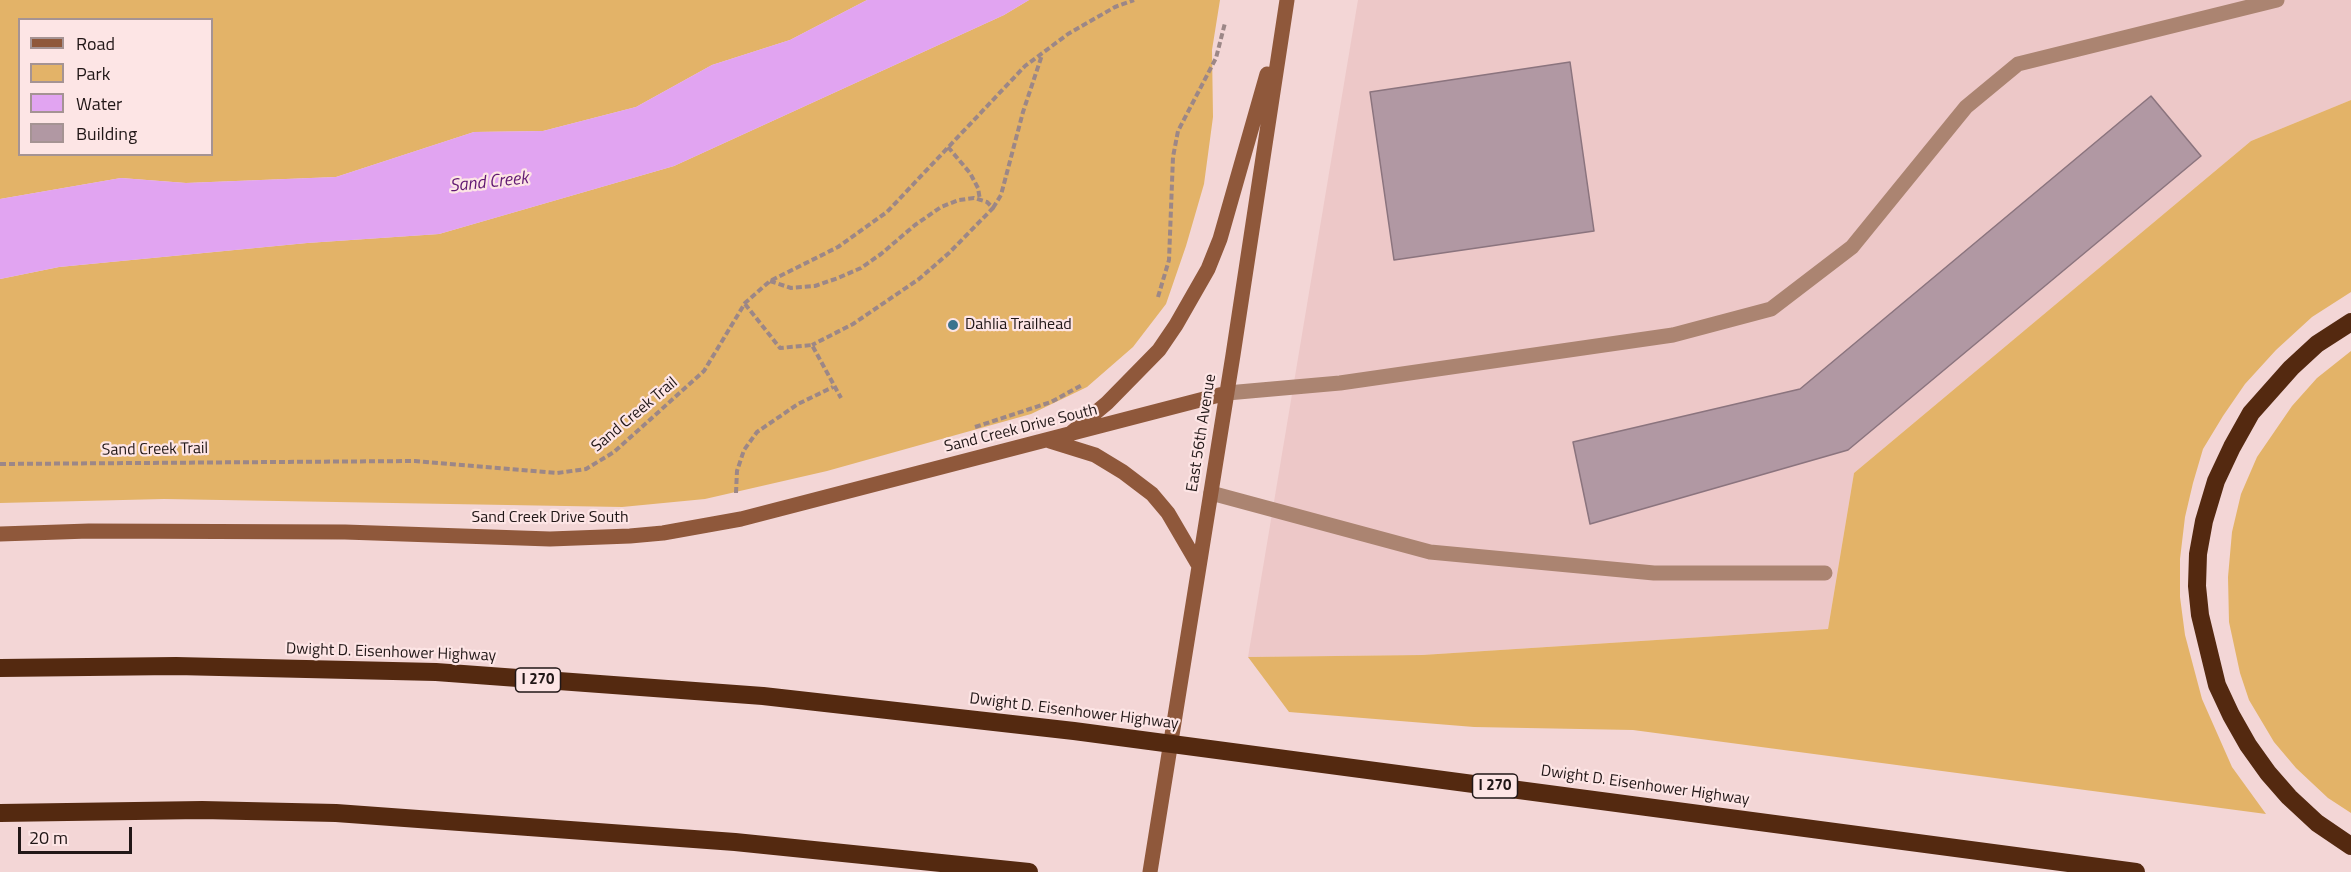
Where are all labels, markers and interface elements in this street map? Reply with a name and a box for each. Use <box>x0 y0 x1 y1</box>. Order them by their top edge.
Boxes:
legend <box>18 18 213 156</box>
text: Road <box>76 30 115 57</box>
text: Park <box>76 60 110 87</box>
text: Water <box>76 90 122 117</box>
text: Building <box>76 120 137 147</box>
water label: Sand Creek <box>449 168 529 198</box>
place label: Dahlia Trailhead <box>965 315 1072 335</box>
marker: Dahlia Trailhead <box>946 318 960 332</box>
street label: Sand Creek Trail <box>588 373 682 457</box>
street label: East 56th Avenue <box>1183 373 1221 493</box>
street label: Sand Creek Drive South <box>943 401 1099 457</box>
street label: Sand Creek Trail <box>102 439 208 461</box>
street label: Sand Creek Drive South <box>472 508 628 528</box>
street label: Dwight D. Eisenhower Highway <box>285 640 497 666</box>
road number: I 270 <box>516 668 560 692</box>
street label: Dwight D. Eisenhower Highway <box>968 690 1180 734</box>
street label: Dwight D. Eisenhower Highway <box>1539 762 1751 810</box>
road number: I 270 <box>1472 774 1518 798</box>
scale bar <box>21 815 135 853</box>
text: 20 m <box>29 824 68 851</box>

